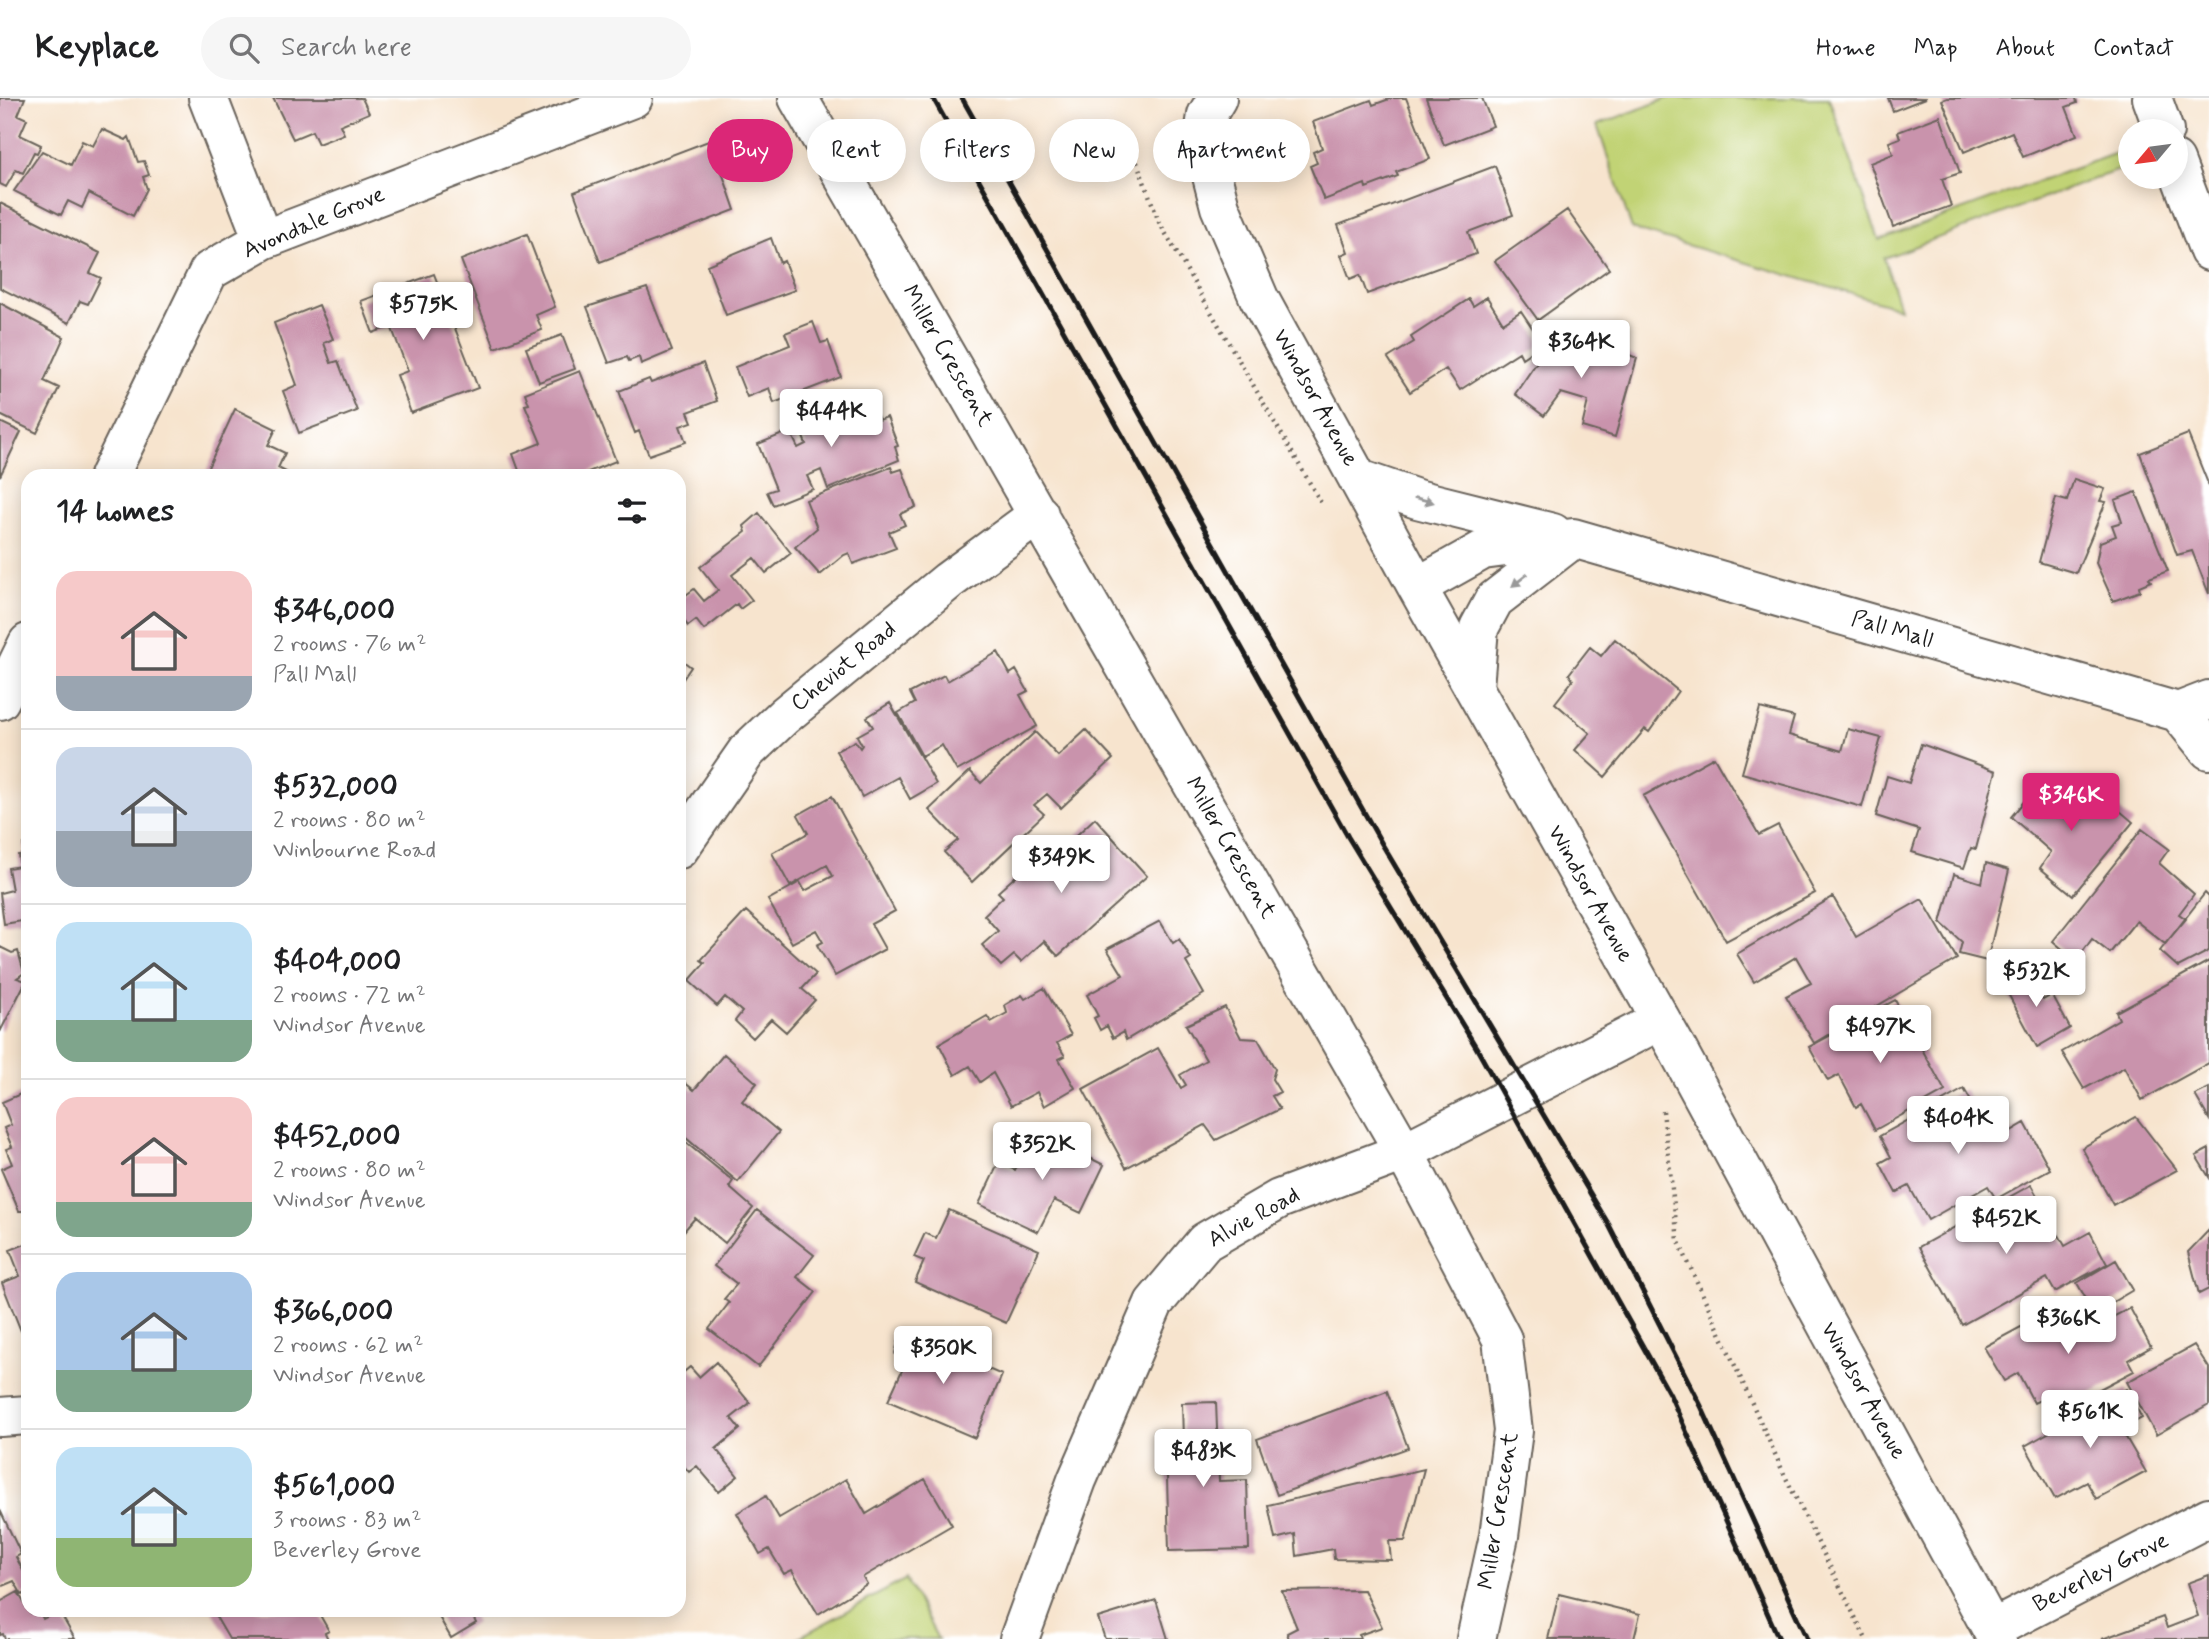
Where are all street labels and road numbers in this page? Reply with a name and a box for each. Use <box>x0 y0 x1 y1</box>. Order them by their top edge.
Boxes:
street label: Avondale Grove <box>239 180 389 266</box>
street label: Miller Crescent <box>894 280 1000 433</box>
street label: Windsor Avenue <box>1265 324 1365 472</box>
street label: Pall Mall <box>1848 604 1936 656</box>
street label: Cheviot Road <box>785 615 903 719</box>
street label: Miller Crescent <box>1177 772 1283 925</box>
street label: Windsor Avenue <box>1540 820 1640 968</box>
street label: Alvie Road <box>1203 1181 1305 1255</box>
street label: Windsor Avenue <box>1813 1317 1913 1465</box>
street label: Miller Crescent <box>1472 1430 1526 1592</box>
street label: Beverley Grove <box>2028 1526 2174 1620</box>

